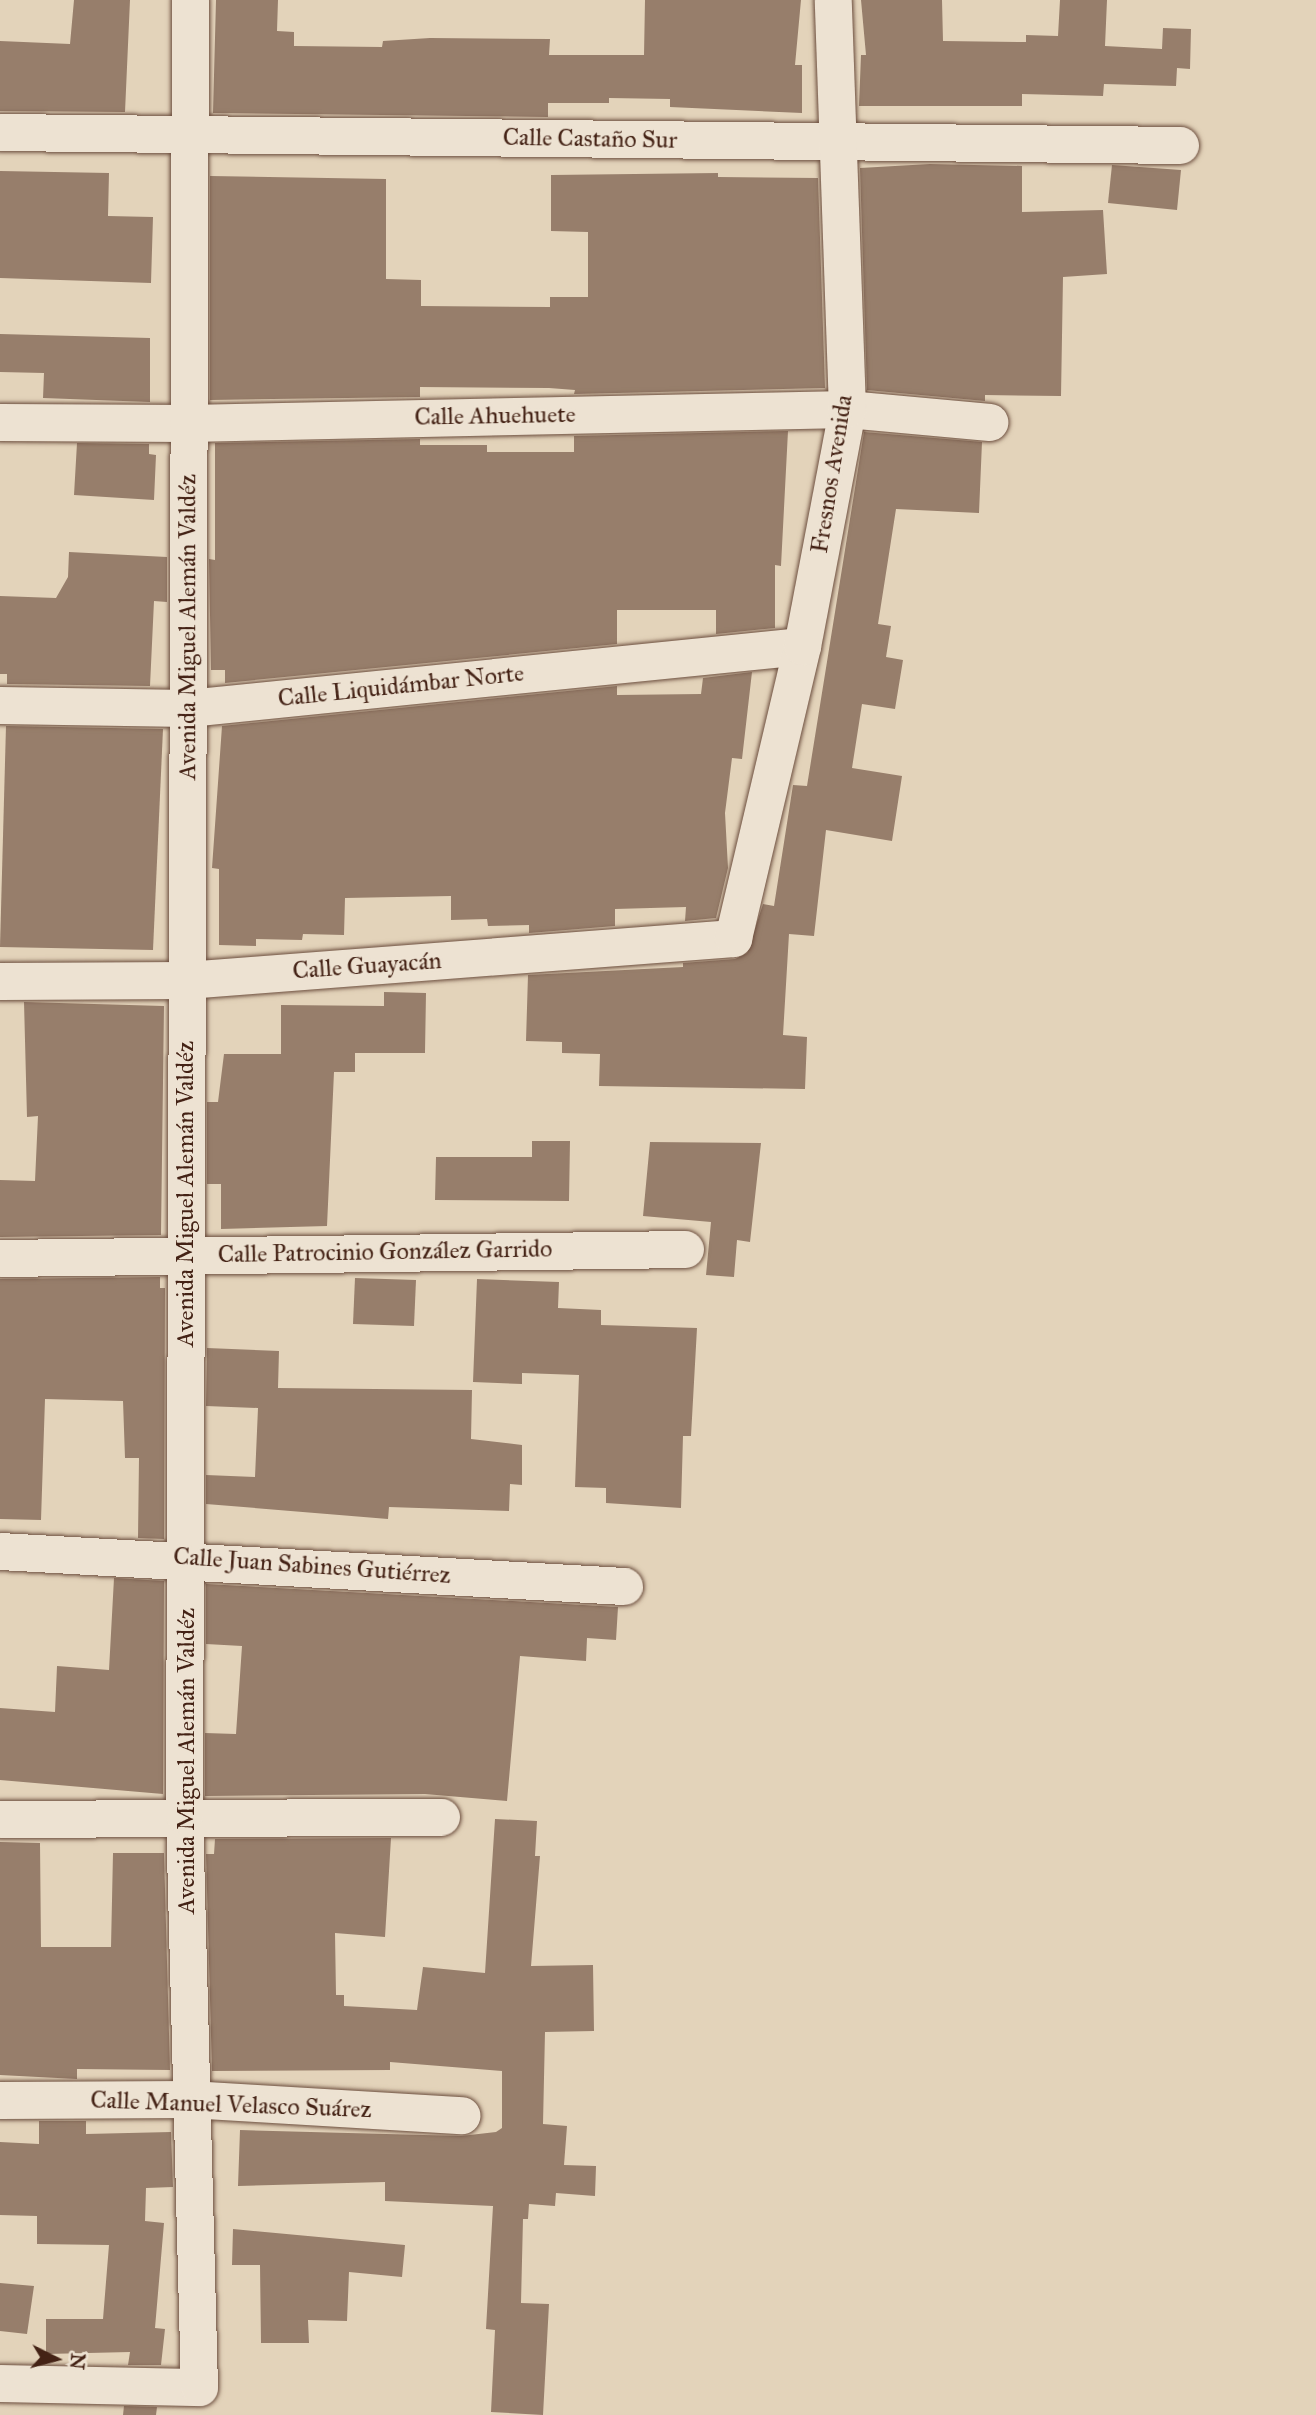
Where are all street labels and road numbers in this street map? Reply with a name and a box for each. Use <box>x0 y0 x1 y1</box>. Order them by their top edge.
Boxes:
street label: Calle Castaño Sur <box>503 123 677 155</box>
street label: Fresnos Avenida <box>805 393 859 555</box>
street label: Calle Ahuehuete <box>414 400 576 432</box>
street label: Avenida Miguel Alemán Valdéz <box>174 474 202 780</box>
street label: Calle Liquidámbar Norte <box>276 659 526 713</box>
street label: Calle Guayacán <box>292 946 442 986</box>
street label: Avenida Miguel Alemán Valdéz <box>172 1041 200 1347</box>
street label: Calle Patrocinio González Garrido <box>218 1235 552 1269</box>
street label: Calle Juan Sabines Gutiérrez <box>172 1542 452 1590</box>
street label: Avenida Miguel Alemán Valdéz <box>173 1608 201 1914</box>
street label: Calle Manuel Velasco Suárez <box>90 2086 372 2124</box>

